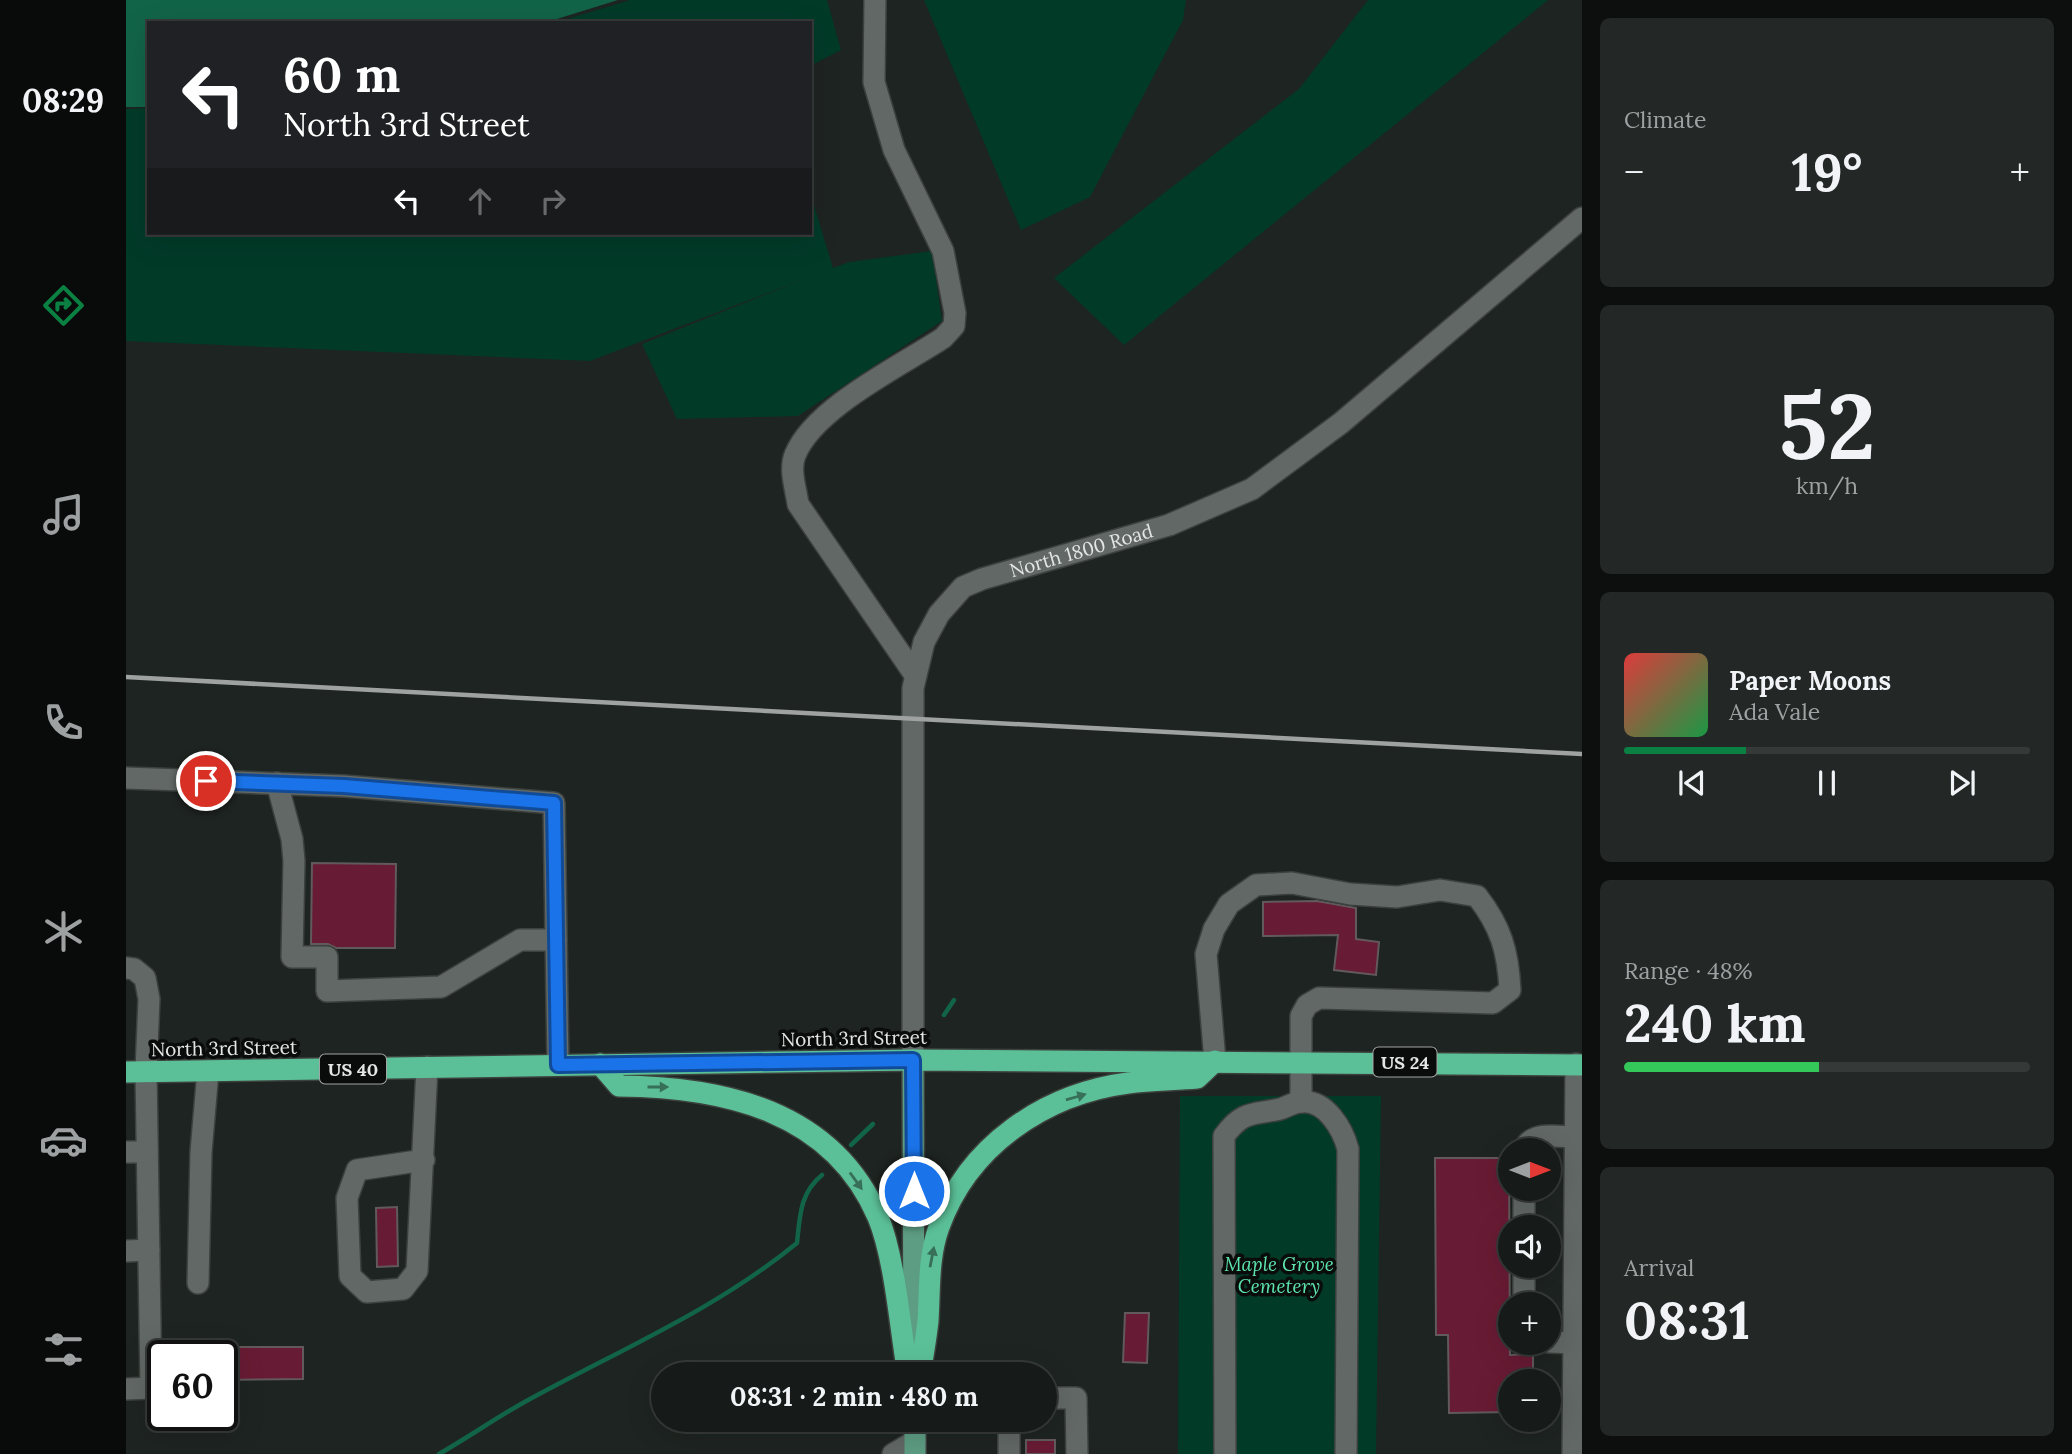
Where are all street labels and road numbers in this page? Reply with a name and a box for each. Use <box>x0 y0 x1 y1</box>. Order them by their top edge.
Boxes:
street label: North 1800 Road <box>1007 518 1156 582</box>
street label: North 3rd Street <box>781 1025 928 1051</box>
street label: North 3rd Street <box>151 1035 298 1061</box>
road number: US 24 <box>1374 1048 1436 1077</box>
road number: US 40 <box>320 1054 386 1084</box>

